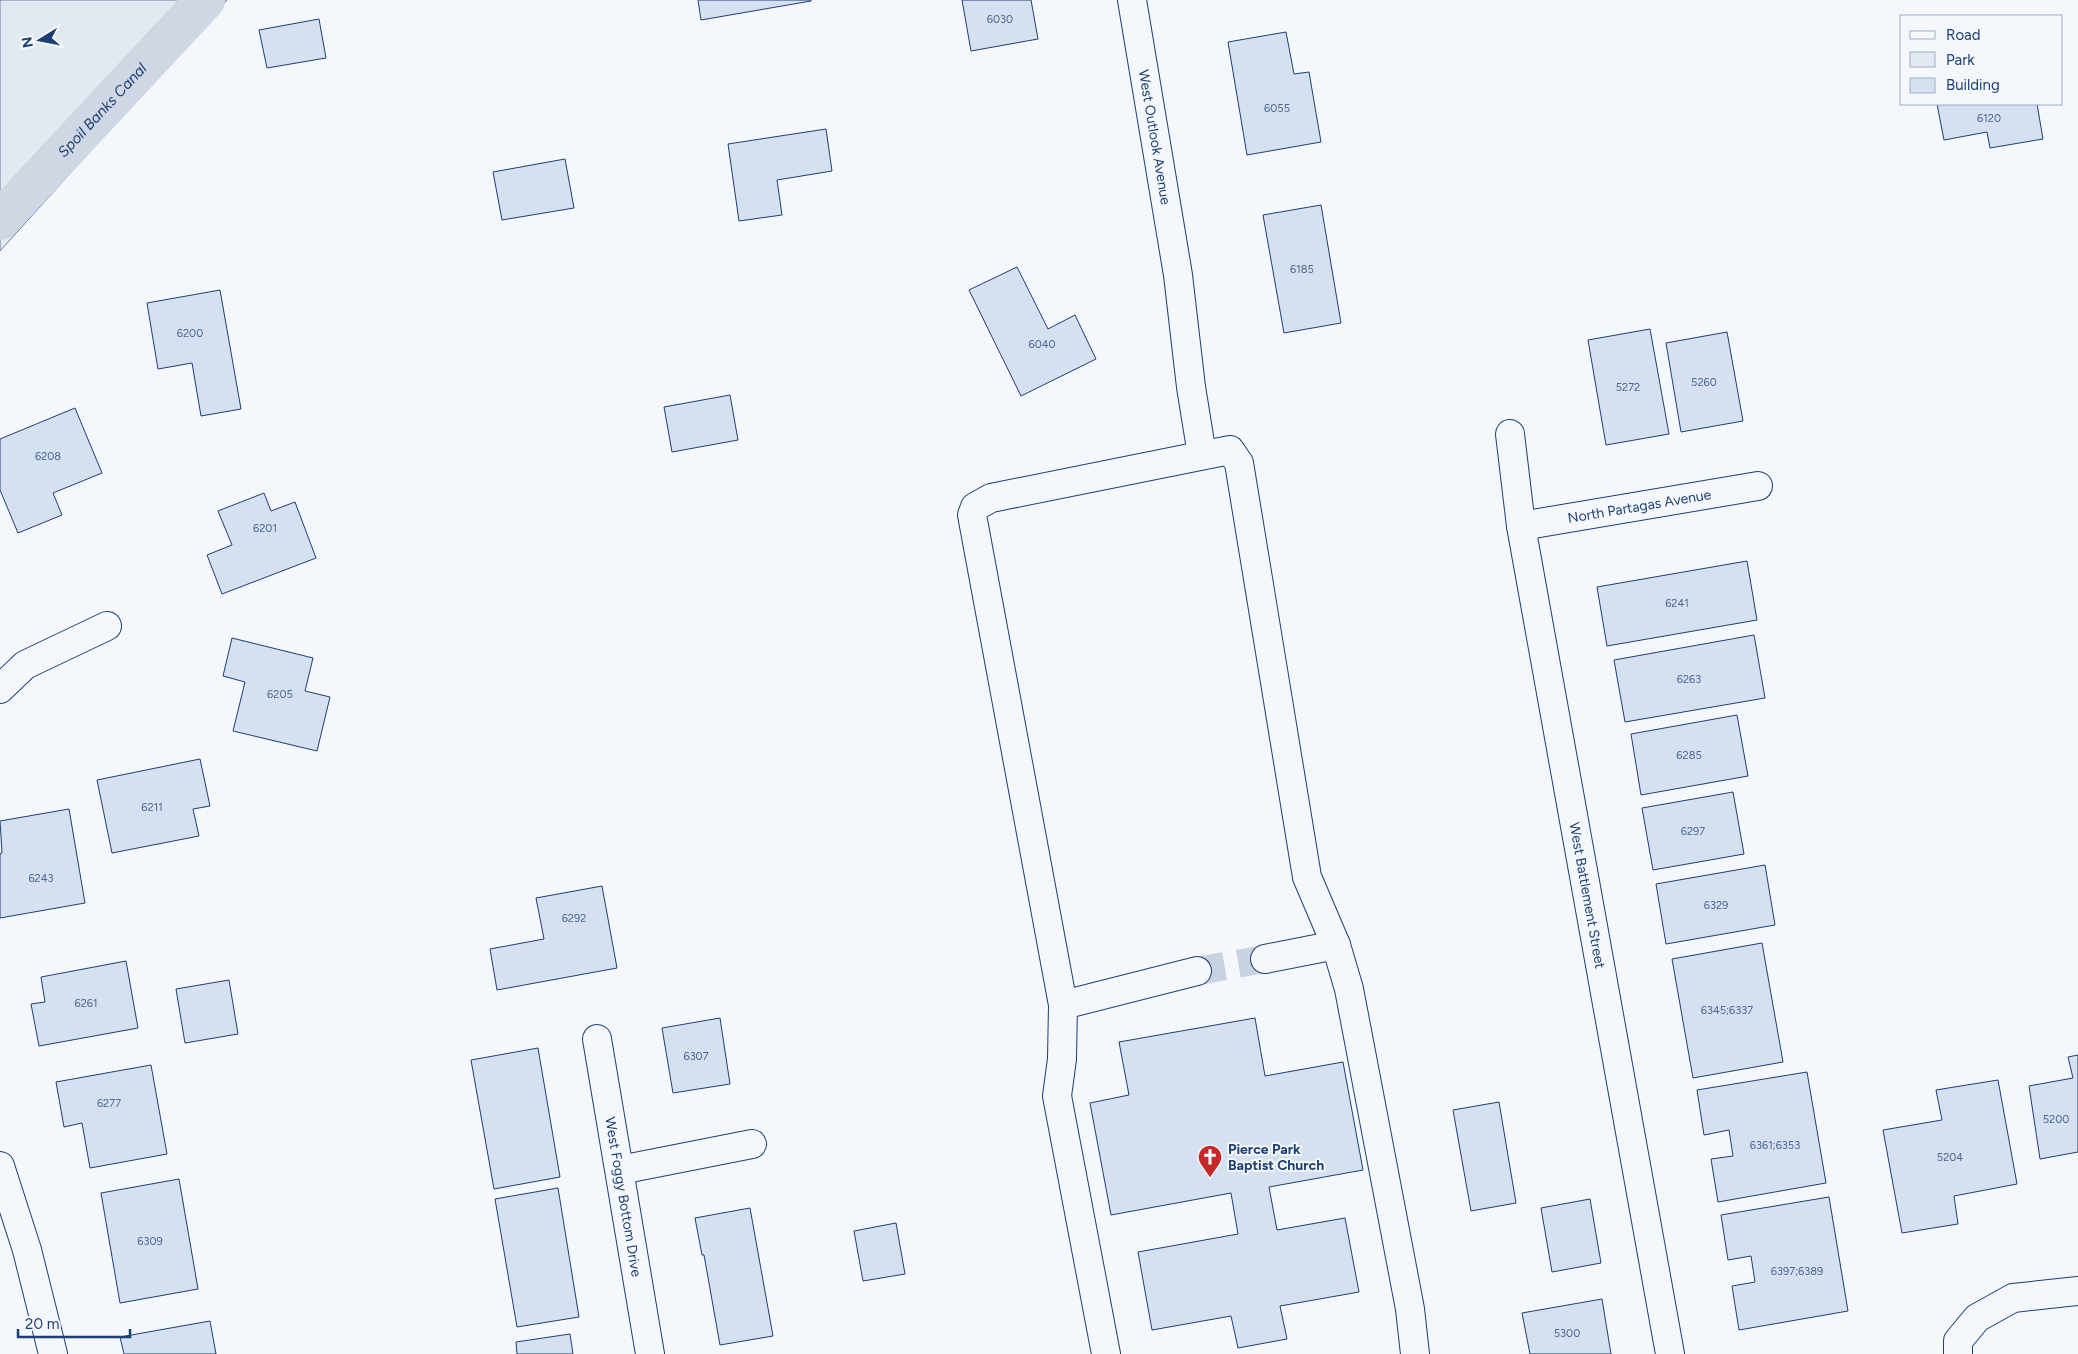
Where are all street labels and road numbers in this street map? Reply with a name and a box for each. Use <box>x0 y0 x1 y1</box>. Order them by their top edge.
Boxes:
street label: West Outlook Avenue <box>1135 68 1175 206</box>
street label: North Partagas Avenue <box>1566 486 1713 526</box>
street label: West Battlement Street <box>1566 821 1609 970</box>
street label: West Foggy Bottom Drive <box>602 1116 645 1278</box>

